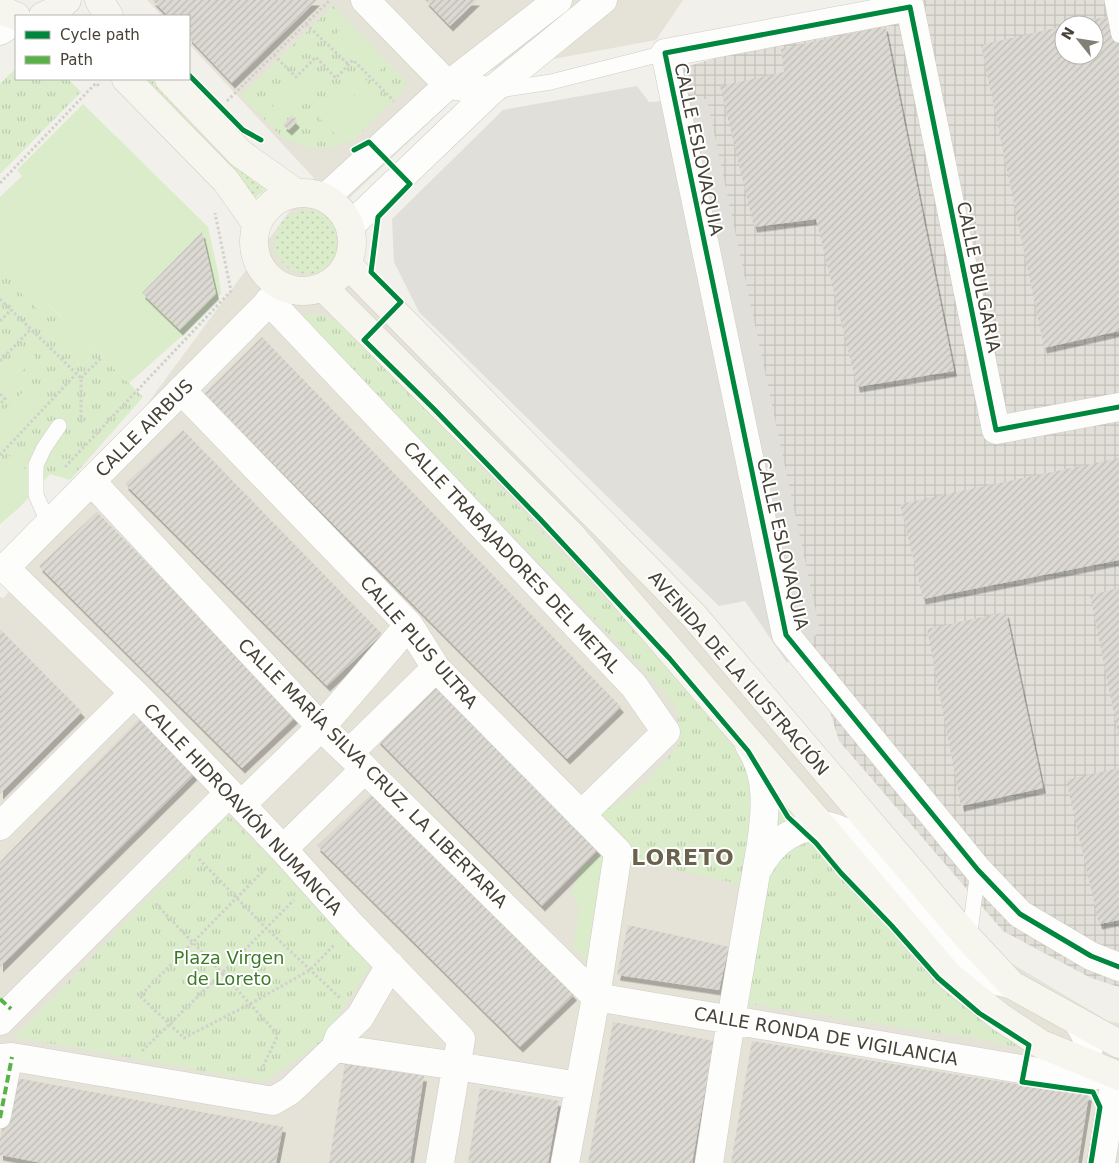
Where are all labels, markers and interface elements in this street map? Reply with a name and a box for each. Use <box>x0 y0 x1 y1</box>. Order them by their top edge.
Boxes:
legend <box>15 15 190 80</box>
north arrow <box>1054 15 1104 65</box>
text: N <box>1058 24 1078 43</box>
text: Cycle path <box>60 26 140 44</box>
text: Path <box>60 51 93 69</box>
street label: CALLE ESLOVAQUIA <box>670 61 728 238</box>
street label: CALLE BULGARIA <box>953 200 1005 355</box>
street label: CALLE AIRBUS <box>91 375 197 481</box>
street label: CALLE TRABAJADORES DEL METAL <box>399 437 625 677</box>
street label: CALLE ESLOVAQUIA <box>753 456 813 633</box>
street label: AVENIDA DE LA ILUSTRACIÓN <box>644 567 834 779</box>
street label: CALLE PLUS ULTRA <box>356 572 483 713</box>
street label: CALLE MARÍA SILVA CRUZ, LA LIBERTARIA <box>234 634 512 912</box>
street label: CALLE HIDROAVIÓN NUMANCIA <box>139 699 347 920</box>
district label: LORETO <box>631 845 735 870</box>
park label: Plaza Virgen de Loreto <box>174 947 285 989</box>
street label: CALLE RONDA DE VIGILANCIA <box>692 1002 960 1070</box>

